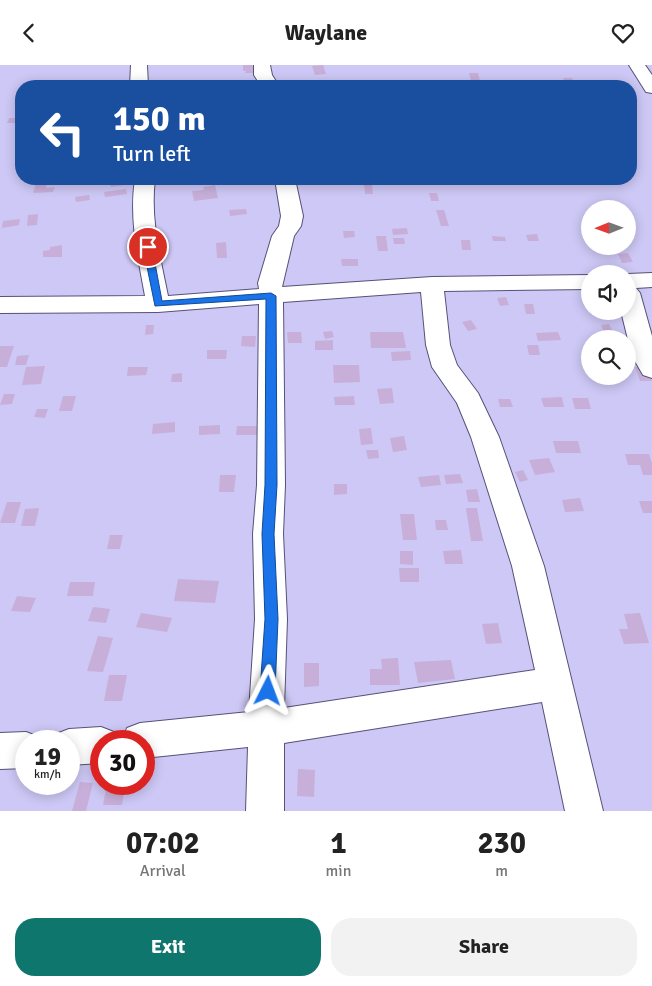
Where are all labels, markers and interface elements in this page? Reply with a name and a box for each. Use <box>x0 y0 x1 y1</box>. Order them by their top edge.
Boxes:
icon: back <box>15 19 43 47</box>
text: Waylane <box>285 19 367 46</box>
icon: heart <box>609 19 637 47</box>
text: 150 m <box>113 97 206 140</box>
icon: left <box>30 100 95 165</box>
text: Turn left <box>113 140 191 167</box>
north arrow <box>581 200 636 255</box>
map controls <box>581 200 636 385</box>
pin <box>127 226 169 268</box>
icon: arrive <box>134 233 162 261</box>
button: sound <box>581 265 636 320</box>
button: search <box>581 330 636 385</box>
position arrow <box>241 664 293 716</box>
speed limit sign: 30 <box>90 730 155 795</box>
text: 19 <box>34 741 61 772</box>
text: km/h <box>34 767 61 782</box>
text: 07:02 <box>126 825 200 862</box>
text: 1 <box>330 825 347 862</box>
text: 230 <box>477 825 526 862</box>
text: Arrival <box>140 861 186 881</box>
text: min <box>326 861 351 881</box>
text: m <box>495 861 508 881</box>
button: Exit <box>15 918 321 976</box>
button: Share <box>331 918 637 976</box>

